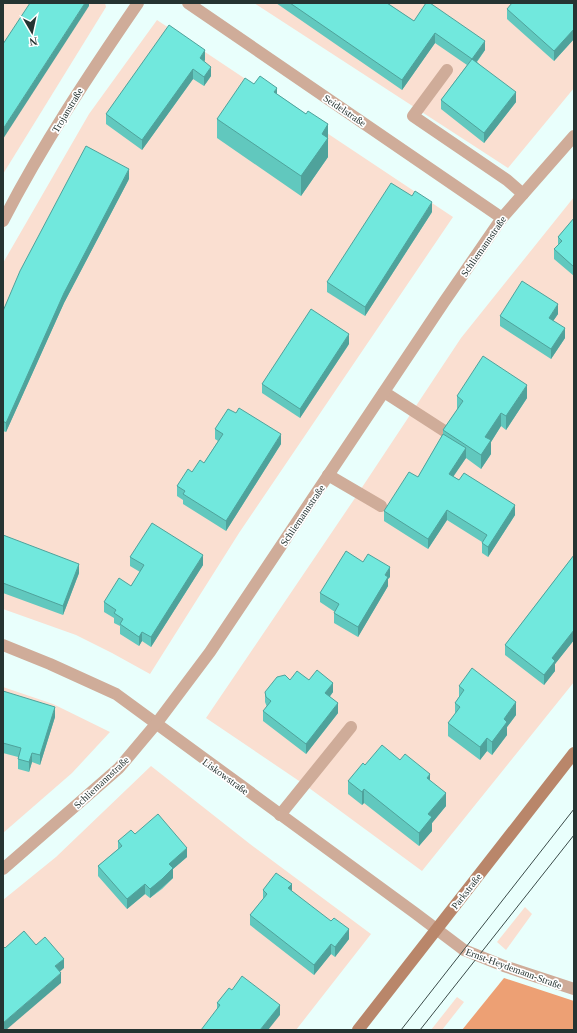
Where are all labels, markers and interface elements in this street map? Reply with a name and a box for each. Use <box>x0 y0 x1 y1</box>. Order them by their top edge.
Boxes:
north arrow <box>12 12 52 52</box>
text: N <box>29 35 38 48</box>
street label: Trojanstraße <box>50 85 85 135</box>
street label: Seidelstraße <box>321 92 369 129</box>
street label: Schliemannstraße <box>459 214 509 279</box>
street label: Schliemannstraße <box>278 482 327 548</box>
street label: Schliemannstraße <box>72 754 131 811</box>
street label: Liskowstraße <box>201 756 251 797</box>
street label: Parkstraße <box>449 871 484 911</box>
street label: Ernst-Heydemann-Straße <box>464 946 564 991</box>

